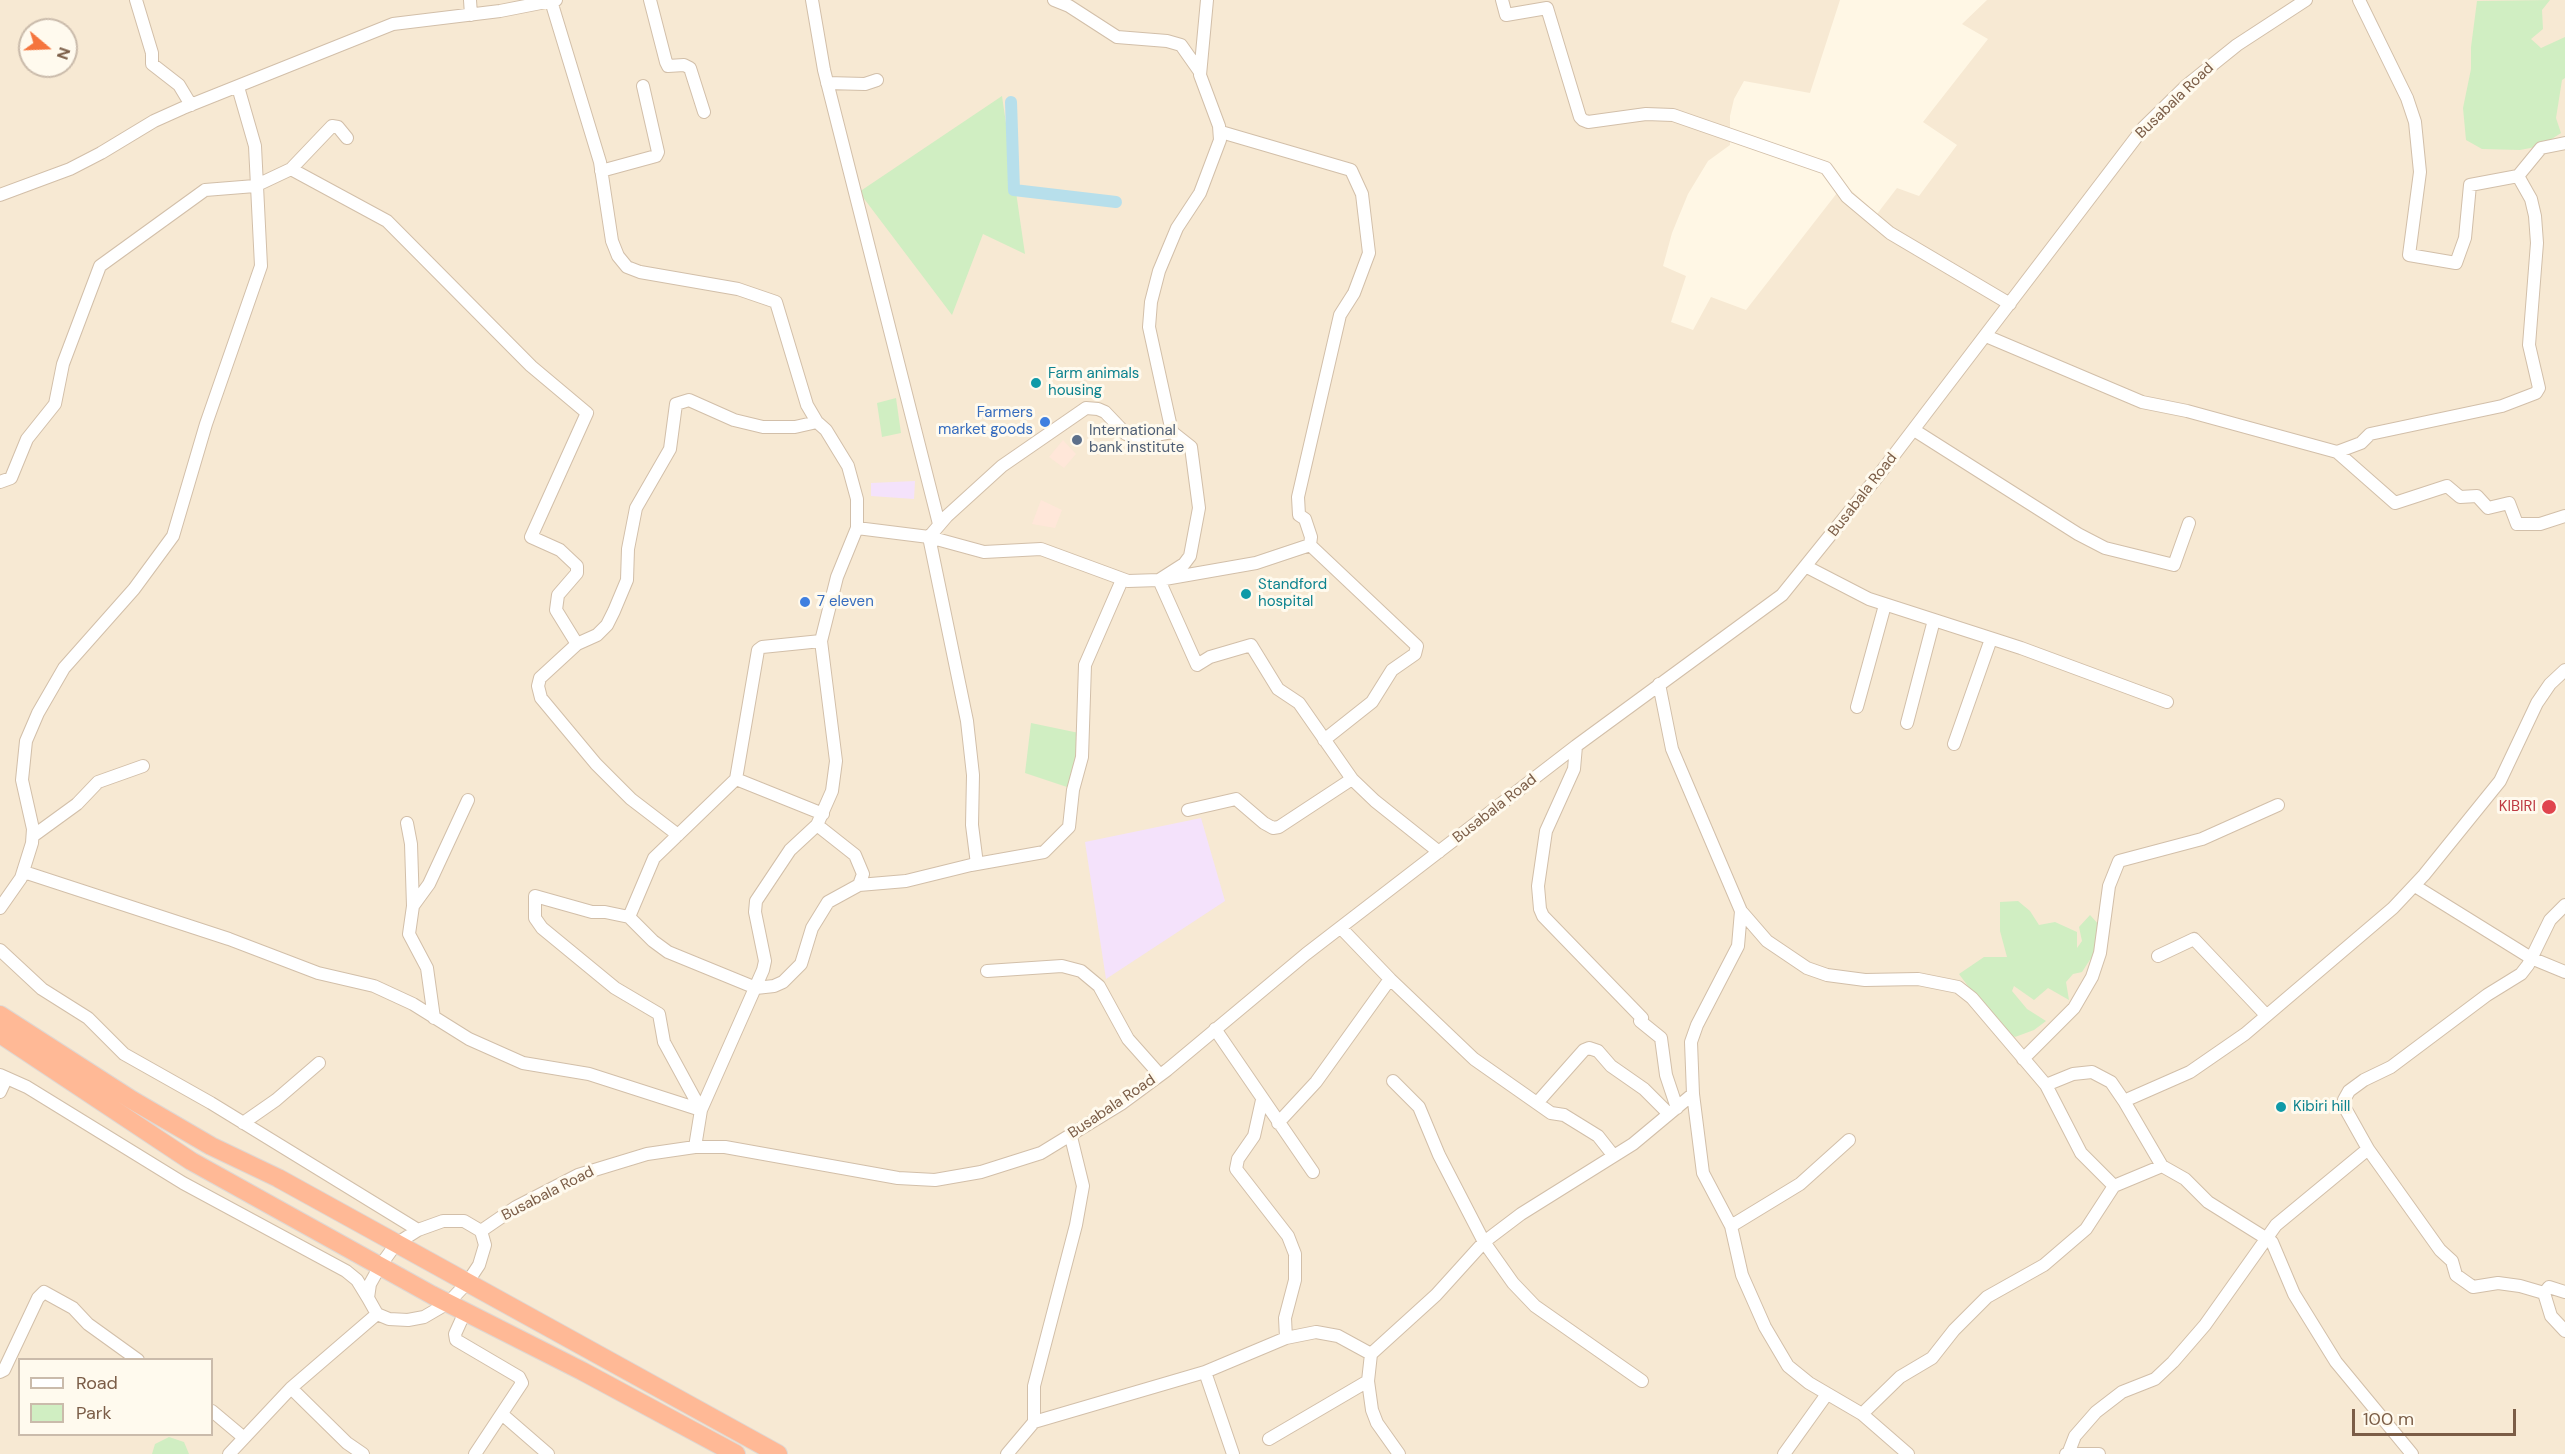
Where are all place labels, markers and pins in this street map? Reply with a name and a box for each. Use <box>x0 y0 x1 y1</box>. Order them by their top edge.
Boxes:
place label: Farm animals housing <box>1048 365 1139 400</box>
marker: Farm animals housing <box>1029 376 1043 390</box>
place label: Farmers market goods <box>938 404 1033 439</box>
marker: Farmers market goods <box>1038 415 1052 429</box>
place label: International bank institute <box>1089 422 1184 457</box>
marker: International bank institute <box>1070 433 1084 447</box>
place label: Standford hospital <box>1258 576 1327 611</box>
marker: Standford hospital <box>1239 587 1253 601</box>
place label: 7 eleven <box>817 593 874 611</box>
marker: 7 eleven <box>798 595 812 609</box>
place label: KIBIRI <box>2499 798 2536 816</box>
marker: KIBIRI <box>2540 798 2558 816</box>
place label: Kibiri hill <box>2293 1098 2350 1116</box>
marker: Kibiri hill <box>2274 1100 2288 1114</box>

